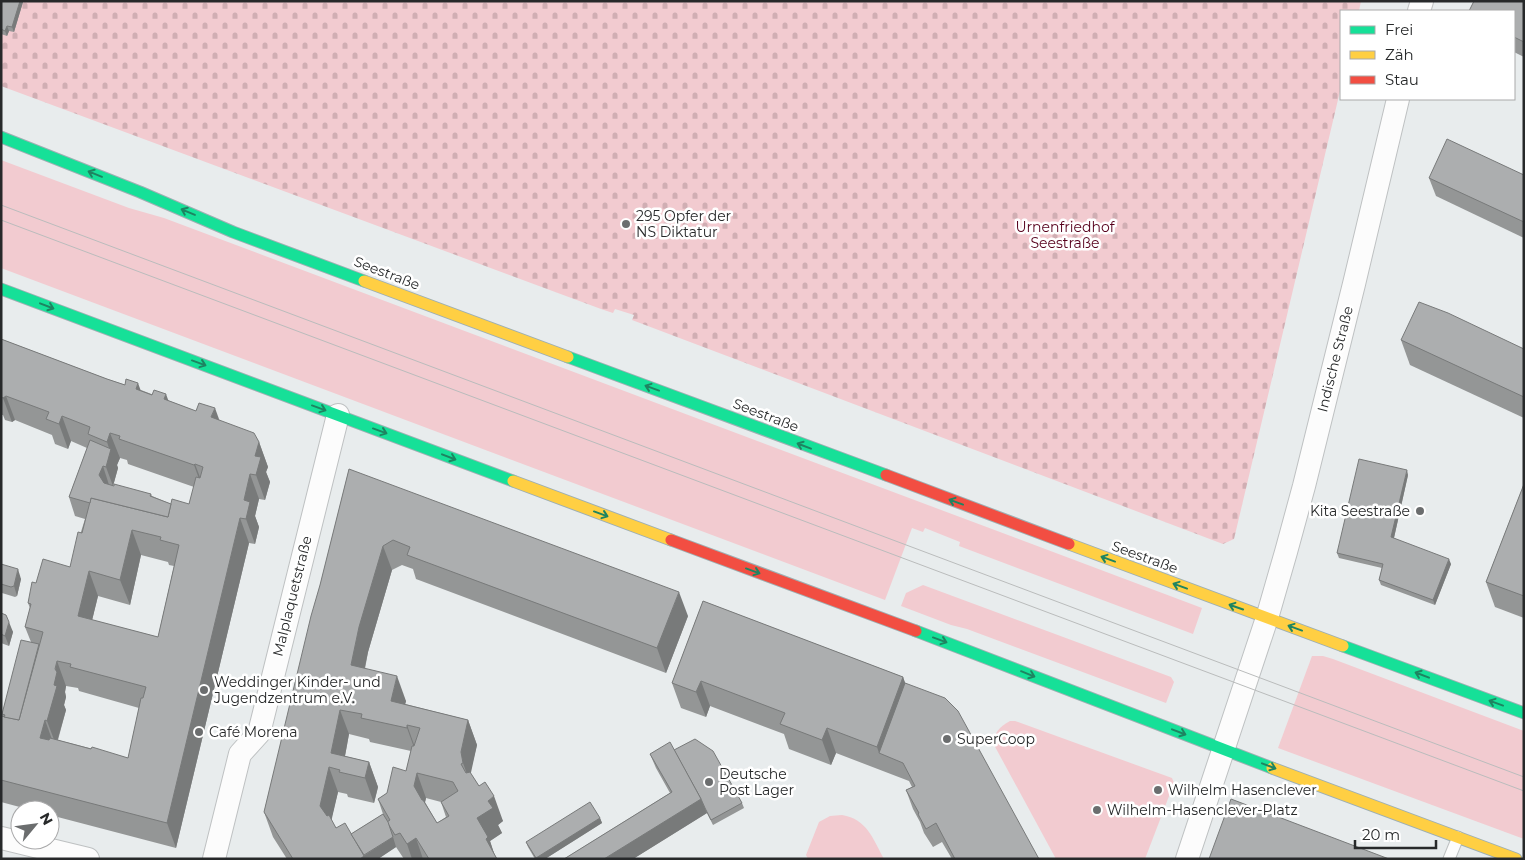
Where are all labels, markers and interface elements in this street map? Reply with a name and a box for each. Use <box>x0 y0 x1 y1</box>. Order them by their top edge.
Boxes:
legend <box>1340 10 1515 100</box>
text: Frei <box>1385 20 1413 39</box>
text: Zäh <box>1385 45 1414 64</box>
text: Stau <box>1385 70 1419 89</box>
one-way arrow <box>88 169 103 178</box>
one-way arrow <box>181 207 196 217</box>
place label: 295 Opfer der NS Diktatur <box>636 207 732 241</box>
marker: 295 Opfer der NS Diktatur <box>620 218 632 230</box>
park label: Urnenfriedhof Seestraße <box>1016 218 1116 252</box>
street label: Seestraße <box>351 252 423 294</box>
one-way arrow <box>39 302 54 311</box>
street label: Indische Straße <box>1313 304 1357 414</box>
one-way arrow <box>191 359 206 368</box>
one-way arrow <box>644 383 660 392</box>
street label: Seestraße <box>730 394 802 436</box>
one-way arrow <box>311 404 326 413</box>
one-way arrow <box>372 427 387 436</box>
one-way arrow <box>796 440 811 449</box>
one-way arrow <box>441 453 456 462</box>
one-way arrow <box>949 497 964 507</box>
place label: Kita Seestraße <box>1310 502 1410 520</box>
marker: Kita Seestraße <box>1414 505 1426 517</box>
one-way arrow <box>593 510 608 519</box>
street label: Malplaquetstraße <box>268 534 316 658</box>
street label: Seestraße <box>1109 537 1181 577</box>
one-way arrow <box>1101 554 1116 563</box>
one-way arrow <box>745 567 760 576</box>
one-way arrow <box>1173 581 1188 590</box>
one-way arrow <box>1229 602 1245 611</box>
one-way arrow <box>1288 623 1303 632</box>
one-way arrow <box>932 636 947 645</box>
one-way arrow <box>1020 670 1035 679</box>
one-way arrow <box>1415 670 1431 679</box>
place label: Weddinger Kinder- und Jugendzentrum e.V. <box>213 673 381 707</box>
marker: Weddinger Kinder- und Jugendzentrum e.V. <box>198 684 210 696</box>
one-way arrow <box>1489 698 1504 707</box>
place label: Café Morena <box>209 723 298 741</box>
marker: Café Morena <box>193 726 205 738</box>
one-way arrow <box>1171 728 1187 737</box>
place label: SuperCoop <box>957 730 1035 748</box>
marker: SuperCoop <box>941 733 953 745</box>
one-way arrow <box>1261 762 1277 771</box>
place label: Deutsche Post Lager <box>719 765 794 799</box>
marker: Deutsche Post Lager <box>703 776 715 788</box>
place label: Wilhelm Hasenclever <box>1168 781 1317 799</box>
marker: Wilhelm Hasenclever <box>1152 784 1164 796</box>
north arrow <box>10 800 60 850</box>
place label: Wilhelm-Hasenclever-Platz <box>1107 801 1298 819</box>
marker: Wilhelm-Hasenclever-Platz <box>1091 804 1103 816</box>
text: N <box>36 809 57 828</box>
scale bar <box>1355 818 1436 850</box>
text: 20 m <box>1362 825 1400 844</box>

